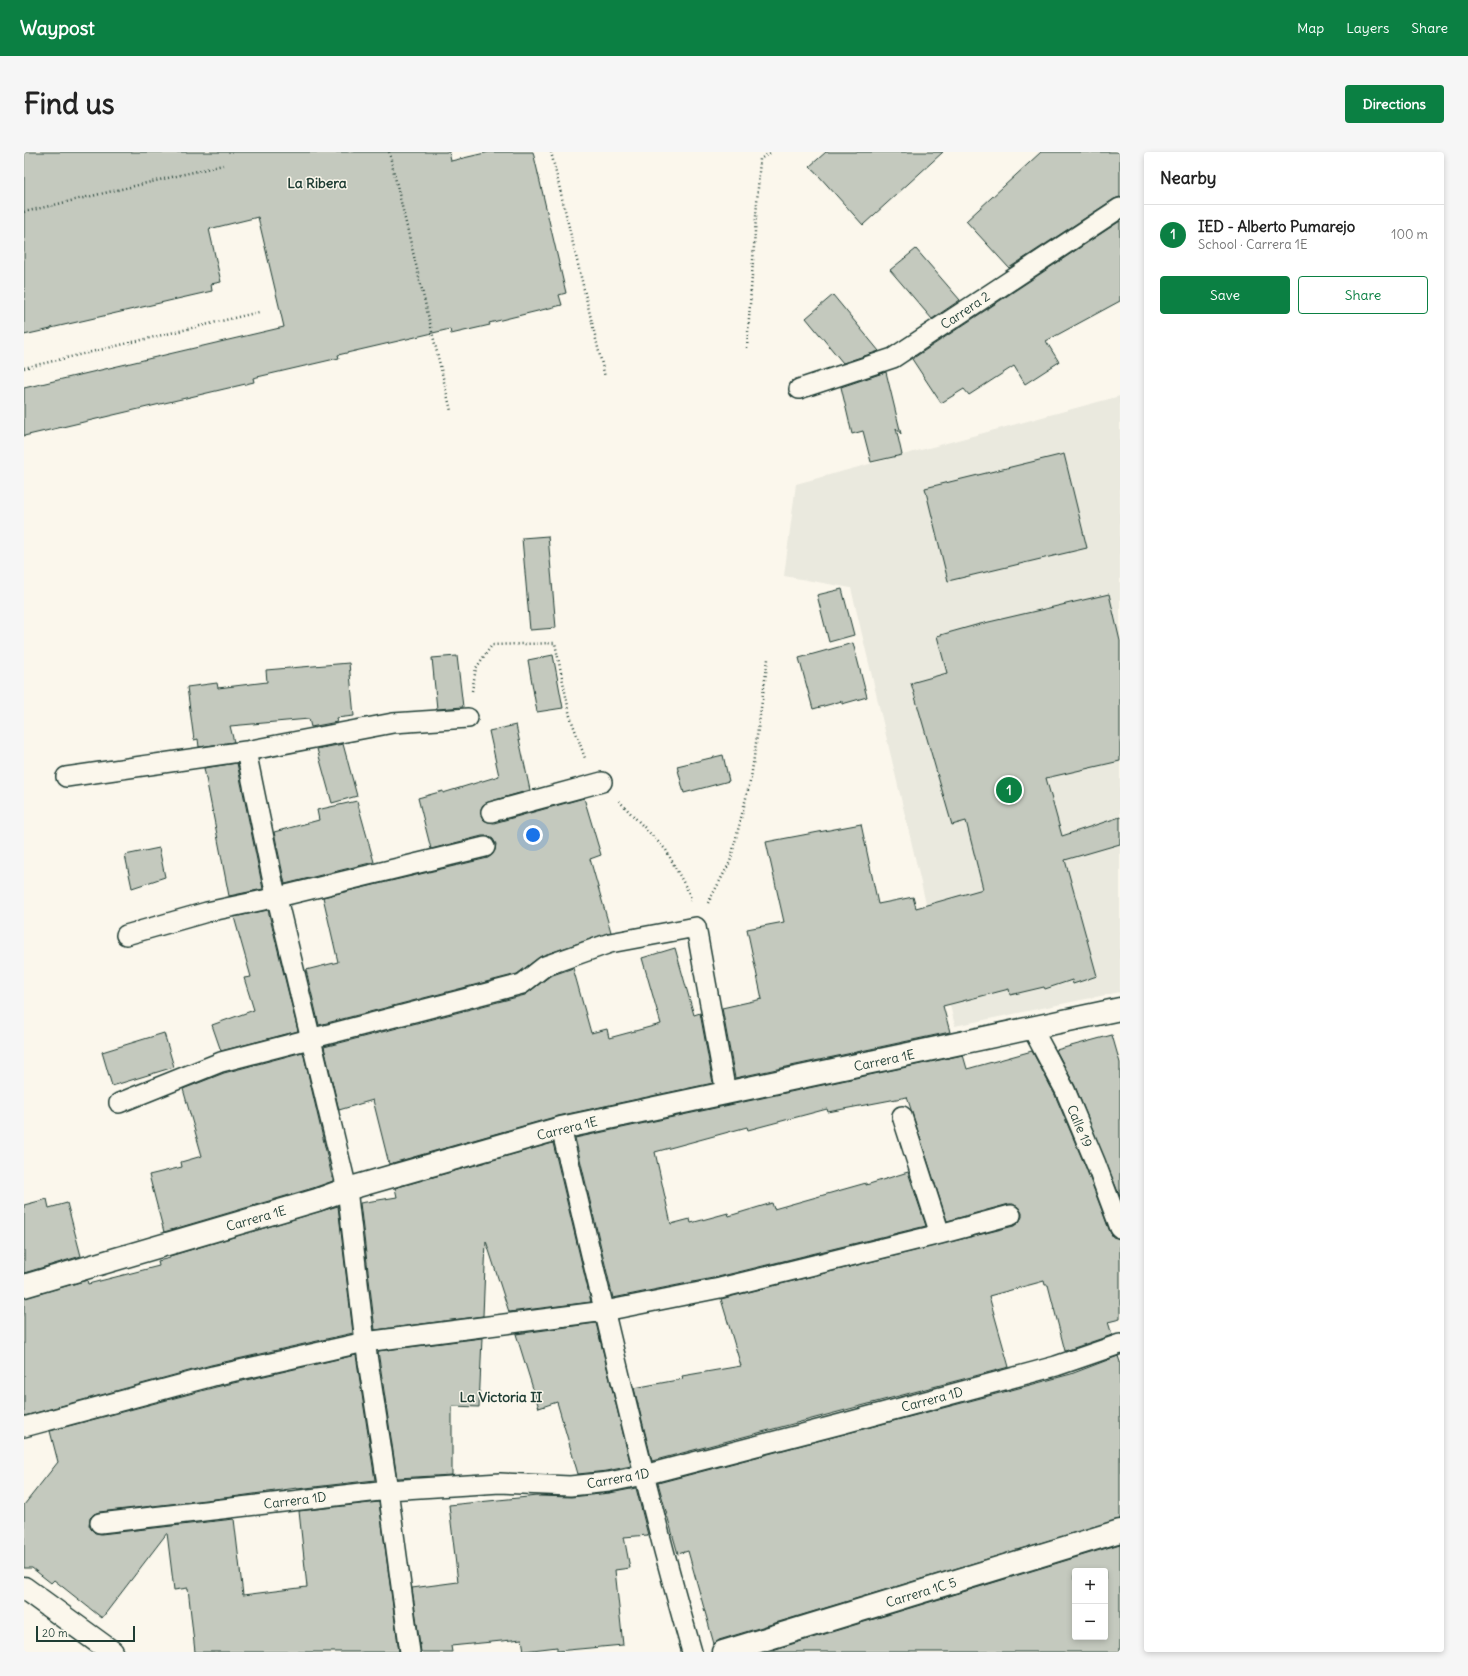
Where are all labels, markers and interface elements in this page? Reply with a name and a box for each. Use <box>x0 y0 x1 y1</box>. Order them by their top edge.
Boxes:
text: Waypost <box>20 16 95 40</box>
text: Map <box>1297 19 1324 37</box>
text: Layers <box>1346 19 1389 37</box>
text: Share <box>1411 19 1448 37</box>
button: Directions <box>1345 85 1444 123</box>
text: Find us <box>24 86 115 122</box>
text: Nearby <box>1160 167 1216 189</box>
district label: La Ribera <box>287 174 347 192</box>
text: IED - Alberto Pumarejo <box>1198 217 1355 236</box>
text: 1 <box>1170 226 1176 243</box>
text: 100 m <box>1391 226 1428 243</box>
text: School · Carrera 1E <box>1198 236 1308 253</box>
button: Save <box>1160 276 1290 314</box>
button: Share <box>1298 276 1428 314</box>
street label: Carrera 2 <box>937 288 993 333</box>
pin: 1 <box>996 775 1022 805</box>
your location <box>523 825 543 845</box>
street label: Carrera 1E <box>852 1046 916 1075</box>
street label: Calle 19 <box>1063 1102 1096 1150</box>
street label: Carrera 1E <box>535 1113 599 1144</box>
street label: Carrera 1E <box>224 1202 288 1235</box>
street label: Carrera 1D <box>899 1383 965 1416</box>
district label: La Victoria II <box>460 1388 542 1406</box>
street label: Carrera 1D <box>586 1465 651 1492</box>
street label: Carrera 1D <box>263 1488 327 1513</box>
map controls <box>1072 1568 1108 1640</box>
button: + <box>1072 1568 1108 1604</box>
street label: Carrera 1C 5 <box>884 1574 959 1611</box>
button: − <box>1072 1604 1108 1640</box>
scale bar <box>36 1624 135 1643</box>
text: 20 m <box>42 1626 68 1640</box>

